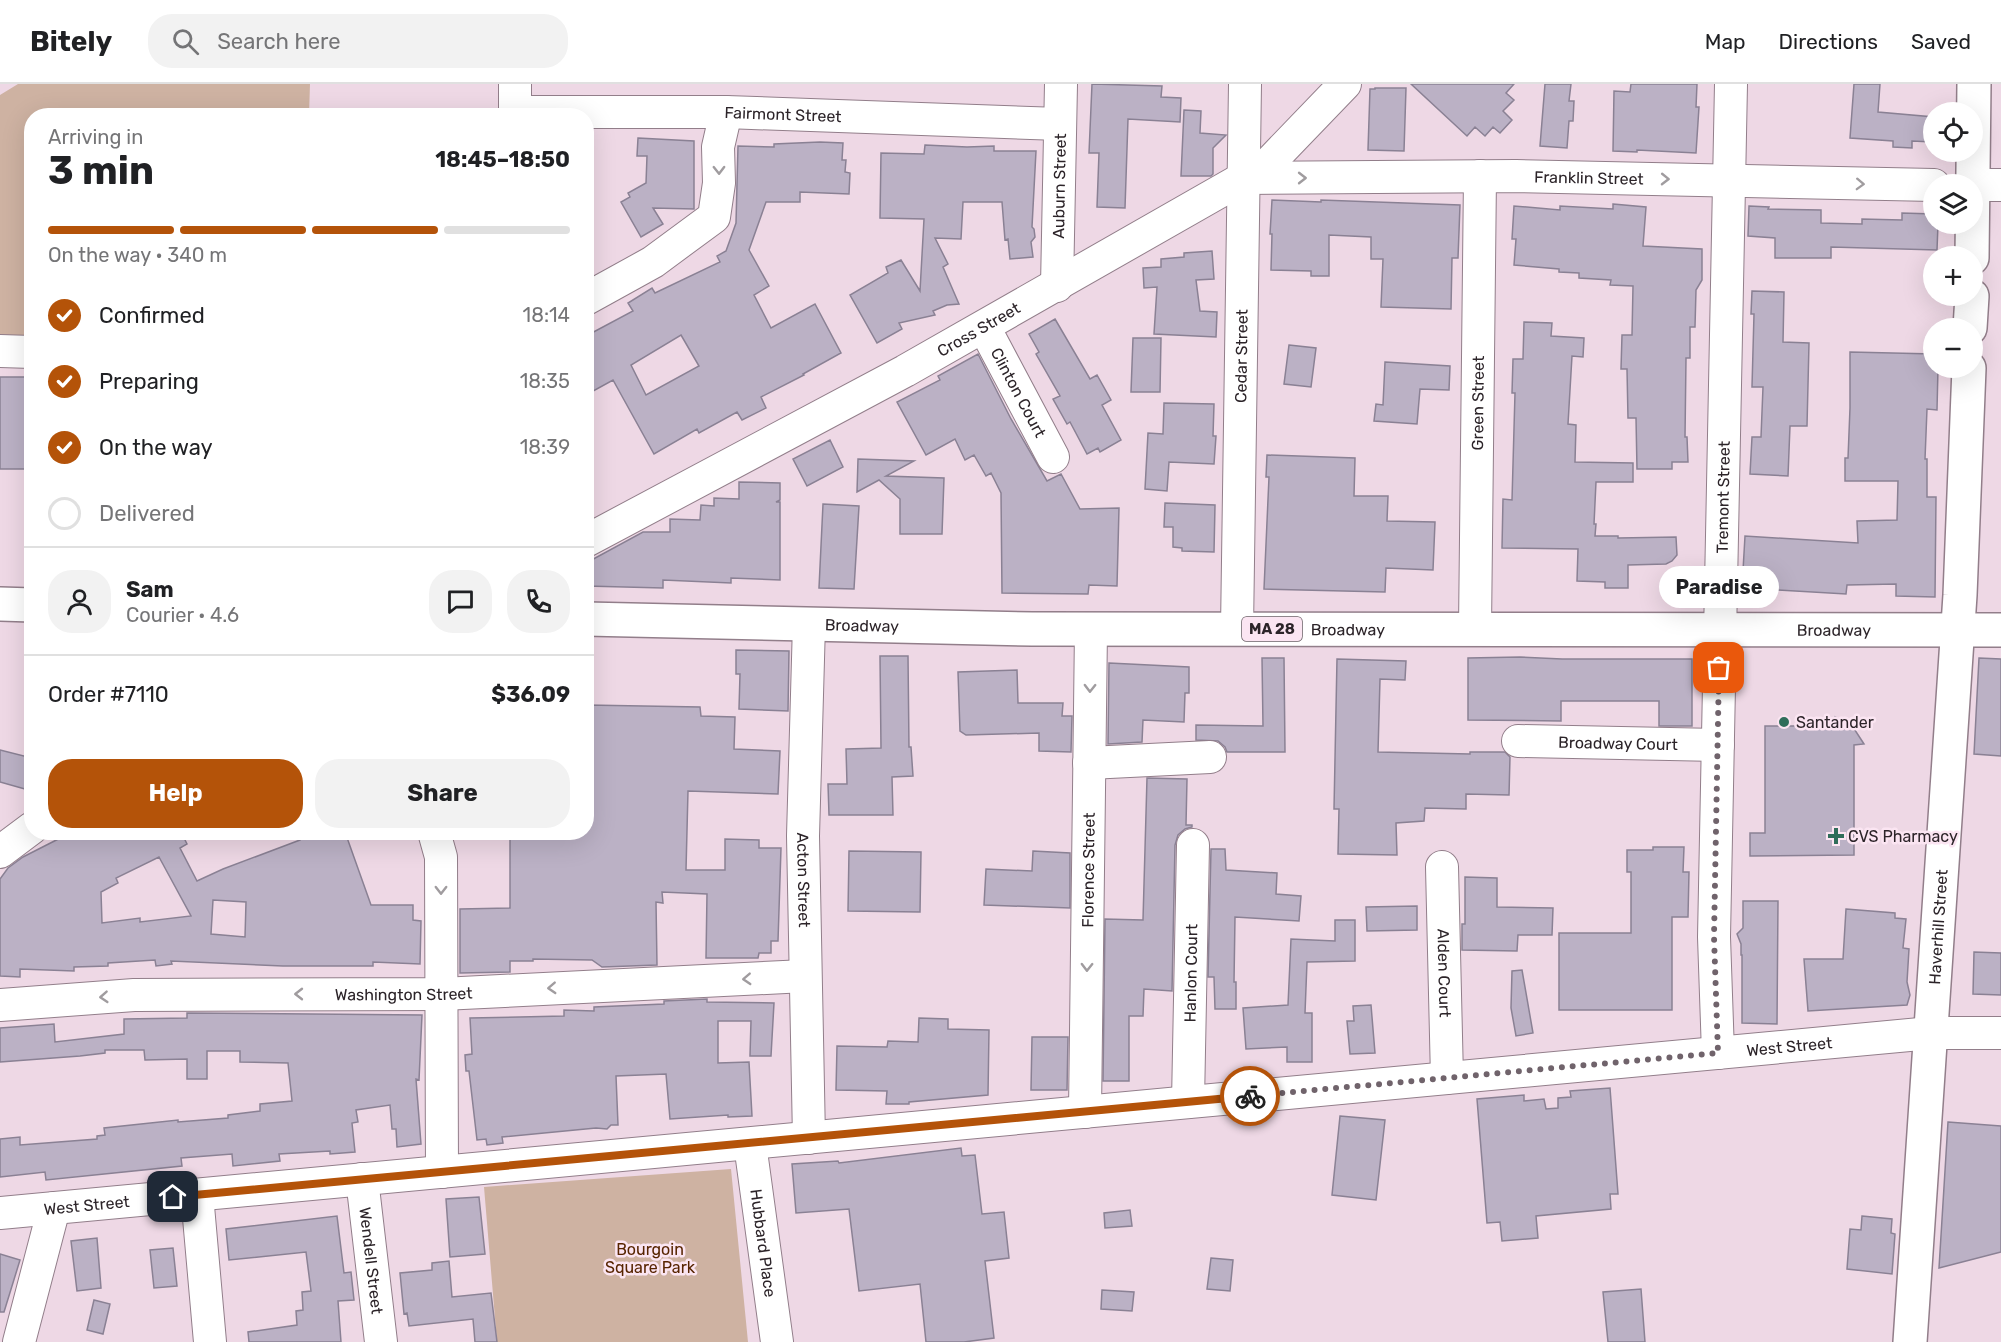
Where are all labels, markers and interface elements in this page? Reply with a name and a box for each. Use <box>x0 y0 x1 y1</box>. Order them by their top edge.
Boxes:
search box <box>148 14 568 68</box>
text: Bitely <box>30 25 112 58</box>
icon: search <box>169 25 202 58</box>
text: Search here <box>217 28 341 55</box>
text: Map <box>1705 29 1746 54</box>
text: Directions <box>1779 29 1878 54</box>
text: Saved <box>1911 29 1971 54</box>
street label: Fairmont Street <box>724 102 842 126</box>
map controls <box>1923 102 1983 378</box>
button: locate <box>1923 102 1983 162</box>
text: Arriving in <box>48 125 143 149</box>
street label: Auburn Street <box>1048 133 1070 239</box>
text: 18:45–18:50 <box>435 146 570 173</box>
text: 3 min <box>48 148 154 194</box>
one-way arrow <box>712 165 725 174</box>
street label: Franklin Street <box>1534 167 1644 188</box>
one-way arrow <box>1298 172 1307 184</box>
one-way arrow <box>1661 173 1670 185</box>
button: layers <box>1923 174 1983 234</box>
one-way arrow <box>1856 178 1865 190</box>
text: On the way · 340 m <box>48 243 227 267</box>
button: + <box>1923 246 1983 306</box>
street label: Cross Street <box>934 298 1023 360</box>
icon: check <box>48 299 81 332</box>
text: Confirmed <box>99 302 205 329</box>
text: 18:14 <box>523 303 570 327</box>
street label: Cedar Street <box>1231 309 1251 403</box>
button: − <box>1923 318 1983 378</box>
street label: Clinton Court <box>987 344 1050 441</box>
street label: Green Street <box>1467 356 1488 450</box>
icon: check <box>48 365 81 398</box>
text: Preparing <box>99 368 199 395</box>
text: 18:35 <box>520 369 570 393</box>
icon: check <box>48 431 81 464</box>
text: On the way <box>99 434 213 461</box>
text: 18:39 <box>520 435 570 459</box>
street label: Tremont Street <box>1712 441 1733 554</box>
text: Delivered <box>99 500 195 527</box>
callout: Paradise <box>1659 566 1779 608</box>
button: person <box>48 570 111 633</box>
button: chat <box>429 570 492 633</box>
button: phone <box>507 570 570 633</box>
text: Paradise <box>1675 575 1763 599</box>
text: Sam <box>126 576 174 603</box>
text: Courier · 4.6 <box>126 603 239 627</box>
street label: Broadway <box>825 615 899 636</box>
road number: MA 28 <box>1242 617 1302 641</box>
street label: Broadway <box>1311 620 1385 639</box>
street label: Broadway <box>1797 620 1871 639</box>
pin <box>1693 642 1744 693</box>
icon: bag <box>1702 651 1735 684</box>
text: Order #7110 <box>48 681 169 708</box>
text: $36.09 <box>491 681 570 708</box>
one-way arrow <box>1084 683 1096 692</box>
place label: Santander <box>1796 713 1874 732</box>
marker: Santander <box>1777 715 1791 729</box>
street label: Broadway Court <box>1558 732 1678 754</box>
button: Help <box>48 759 303 828</box>
button: Share <box>315 759 570 828</box>
street label: Florence Street <box>1078 812 1098 928</box>
place label: CVS Pharmacy <box>1848 827 1958 846</box>
marker: CVS Pharmacy <box>1829 829 1843 843</box>
street label: Acton Street <box>793 832 814 928</box>
street label: Haverhill Street <box>1924 869 1951 985</box>
one-way arrow <box>435 886 447 895</box>
street label: Hanlon Court <box>1180 924 1201 1022</box>
street label: Alden Court <box>1434 928 1455 1017</box>
one-way arrow <box>1081 962 1093 971</box>
one-way arrow <box>742 973 751 986</box>
one-way arrow <box>548 982 557 995</box>
street label: Washington Street <box>335 983 473 1004</box>
one-way arrow <box>295 988 304 1000</box>
one-way arrow <box>100 990 109 1003</box>
street label: West Street <box>1745 1033 1833 1060</box>
courier <box>1220 1066 1280 1126</box>
icon: bike <box>1234 1080 1267 1113</box>
pin <box>147 1171 198 1222</box>
icon: home <box>156 1180 189 1213</box>
street label: Hubbard Place <box>747 1188 780 1298</box>
street label: West Street <box>43 1191 130 1218</box>
street label: Wendell Street <box>356 1206 387 1315</box>
park label: Bourgoin Square Park <box>605 1240 696 1277</box>

